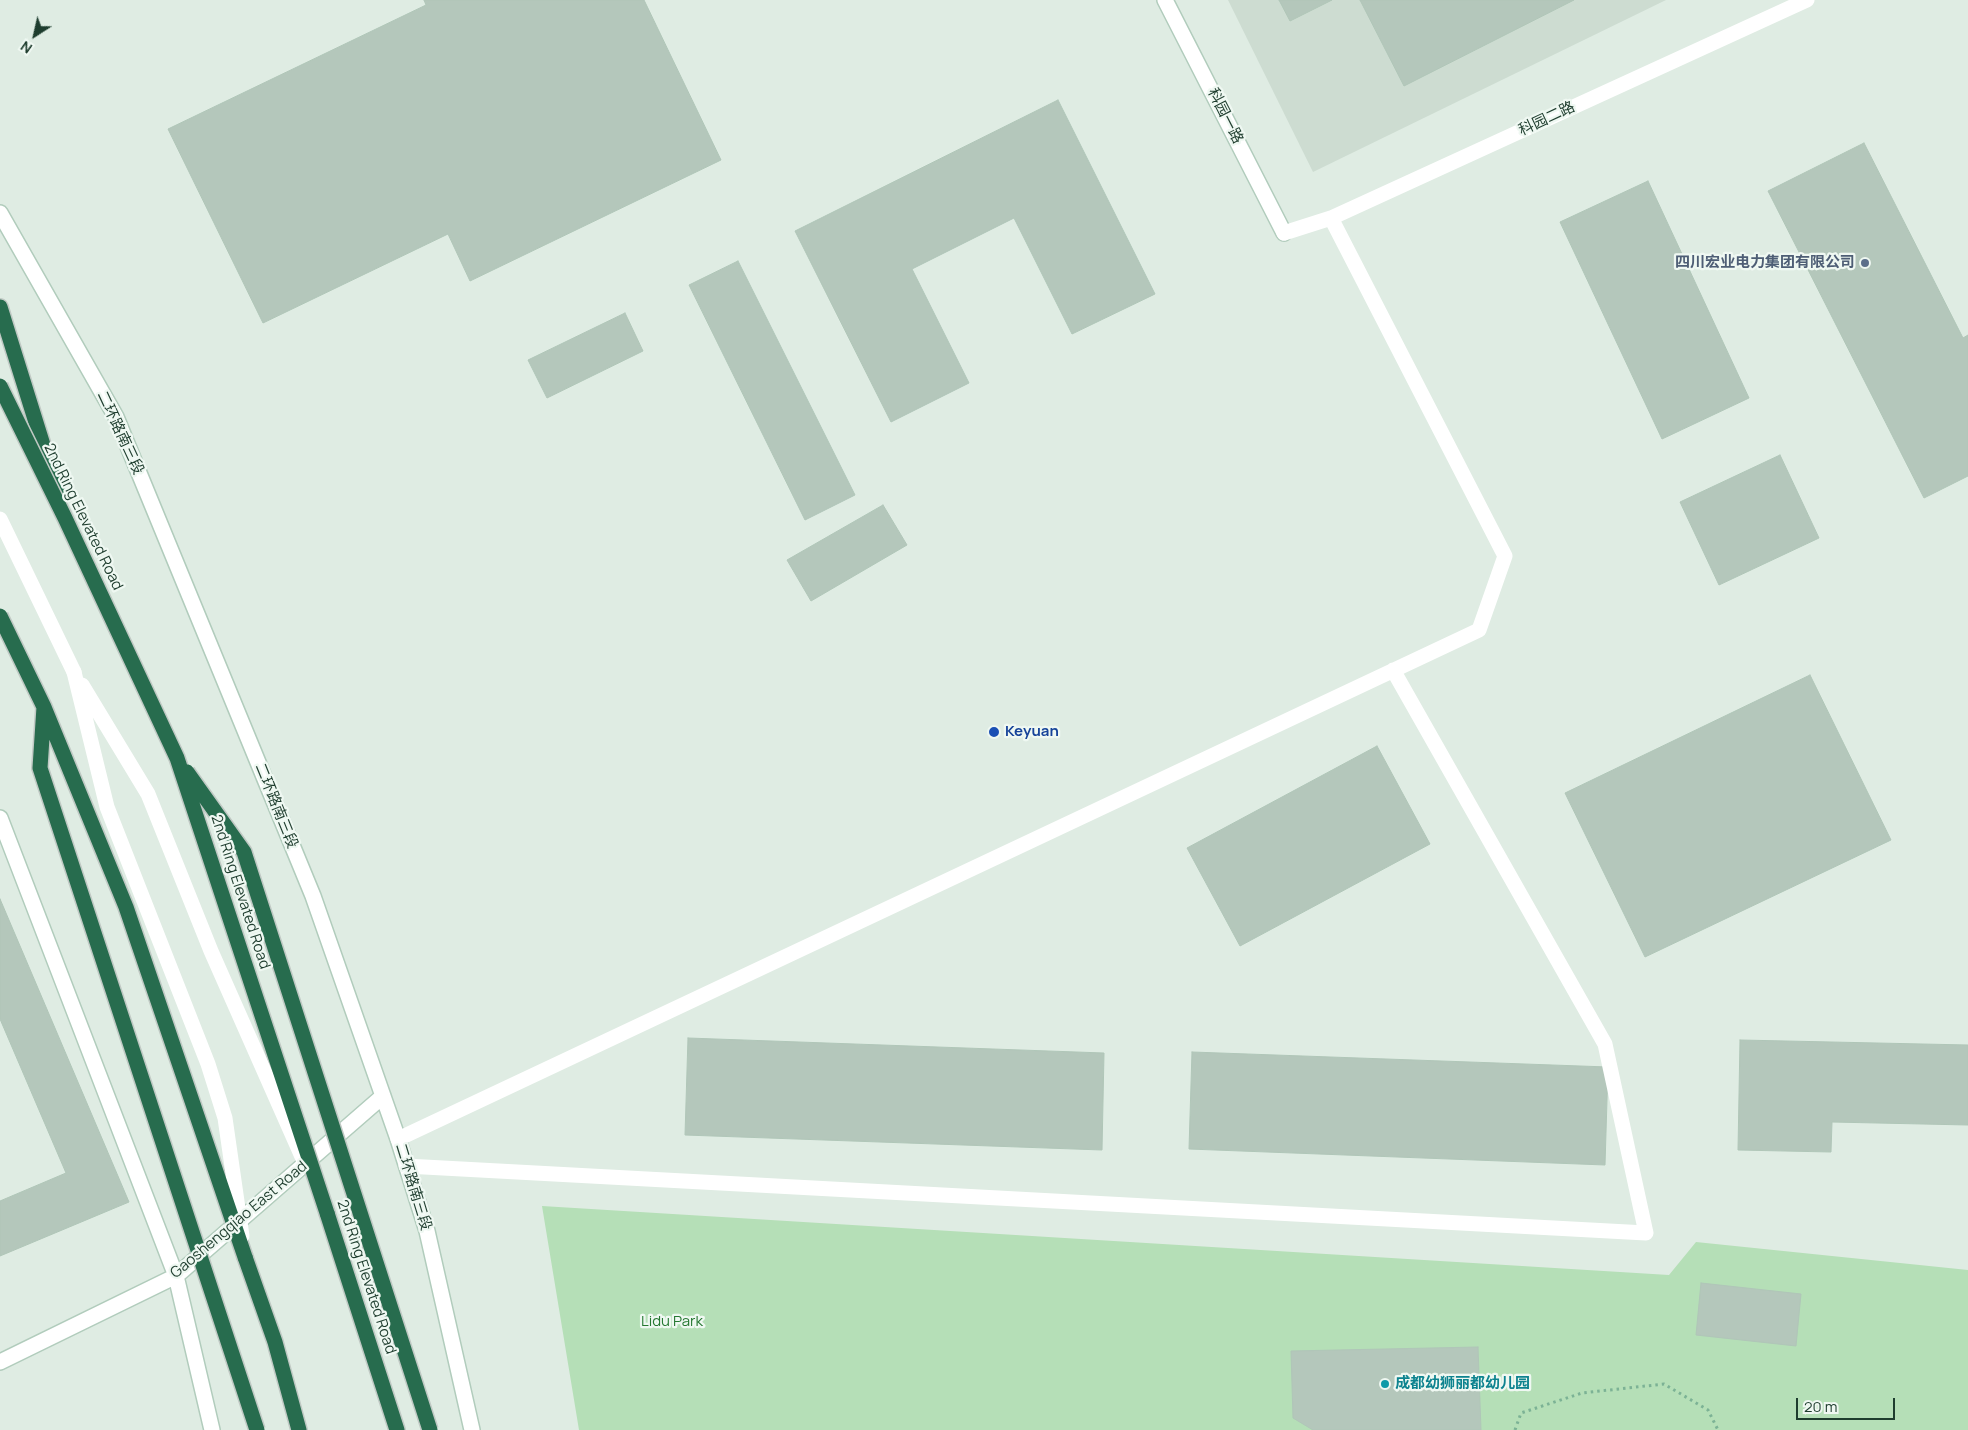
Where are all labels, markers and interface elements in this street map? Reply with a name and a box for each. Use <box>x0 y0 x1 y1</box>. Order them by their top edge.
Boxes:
north arrow <box>10 10 60 60</box>
text: N <box>17 37 36 58</box>
street label: 科园一路 <box>1203 85 1247 147</box>
street label: 科园二路 <box>1516 98 1578 140</box>
place label: 四川宏业电力集团有限公司 <box>1675 254 1855 272</box>
marker: 四川宏业电力集团有限公司 <box>1859 257 1871 269</box>
street label: 二环路南三段 <box>93 388 147 478</box>
street label: 2nd Ring Elevated Road <box>40 441 126 593</box>
place label: Keyuan <box>1005 723 1059 741</box>
marker: Keyuan <box>987 725 1001 739</box>
street label: 二环路南三段 <box>251 761 301 851</box>
street label: 2nd Ring Elevated Road <box>207 813 273 971</box>
street label: 二环路南三段 <box>391 1141 435 1233</box>
street label: Gaoshengqiao East Road <box>167 1158 311 1282</box>
street label: 2nd Ring Elevated Road <box>333 1198 399 1356</box>
park label: Lidu Park <box>641 1313 703 1331</box>
place label: 成都幼狮丽都幼儿园 <box>1395 1375 1530 1393</box>
marker: 成都幼狮丽都幼儿园 <box>1379 1378 1391 1390</box>
scale bar <box>1798 1388 1897 1420</box>
text: 20 m <box>1804 1396 1837 1417</box>

